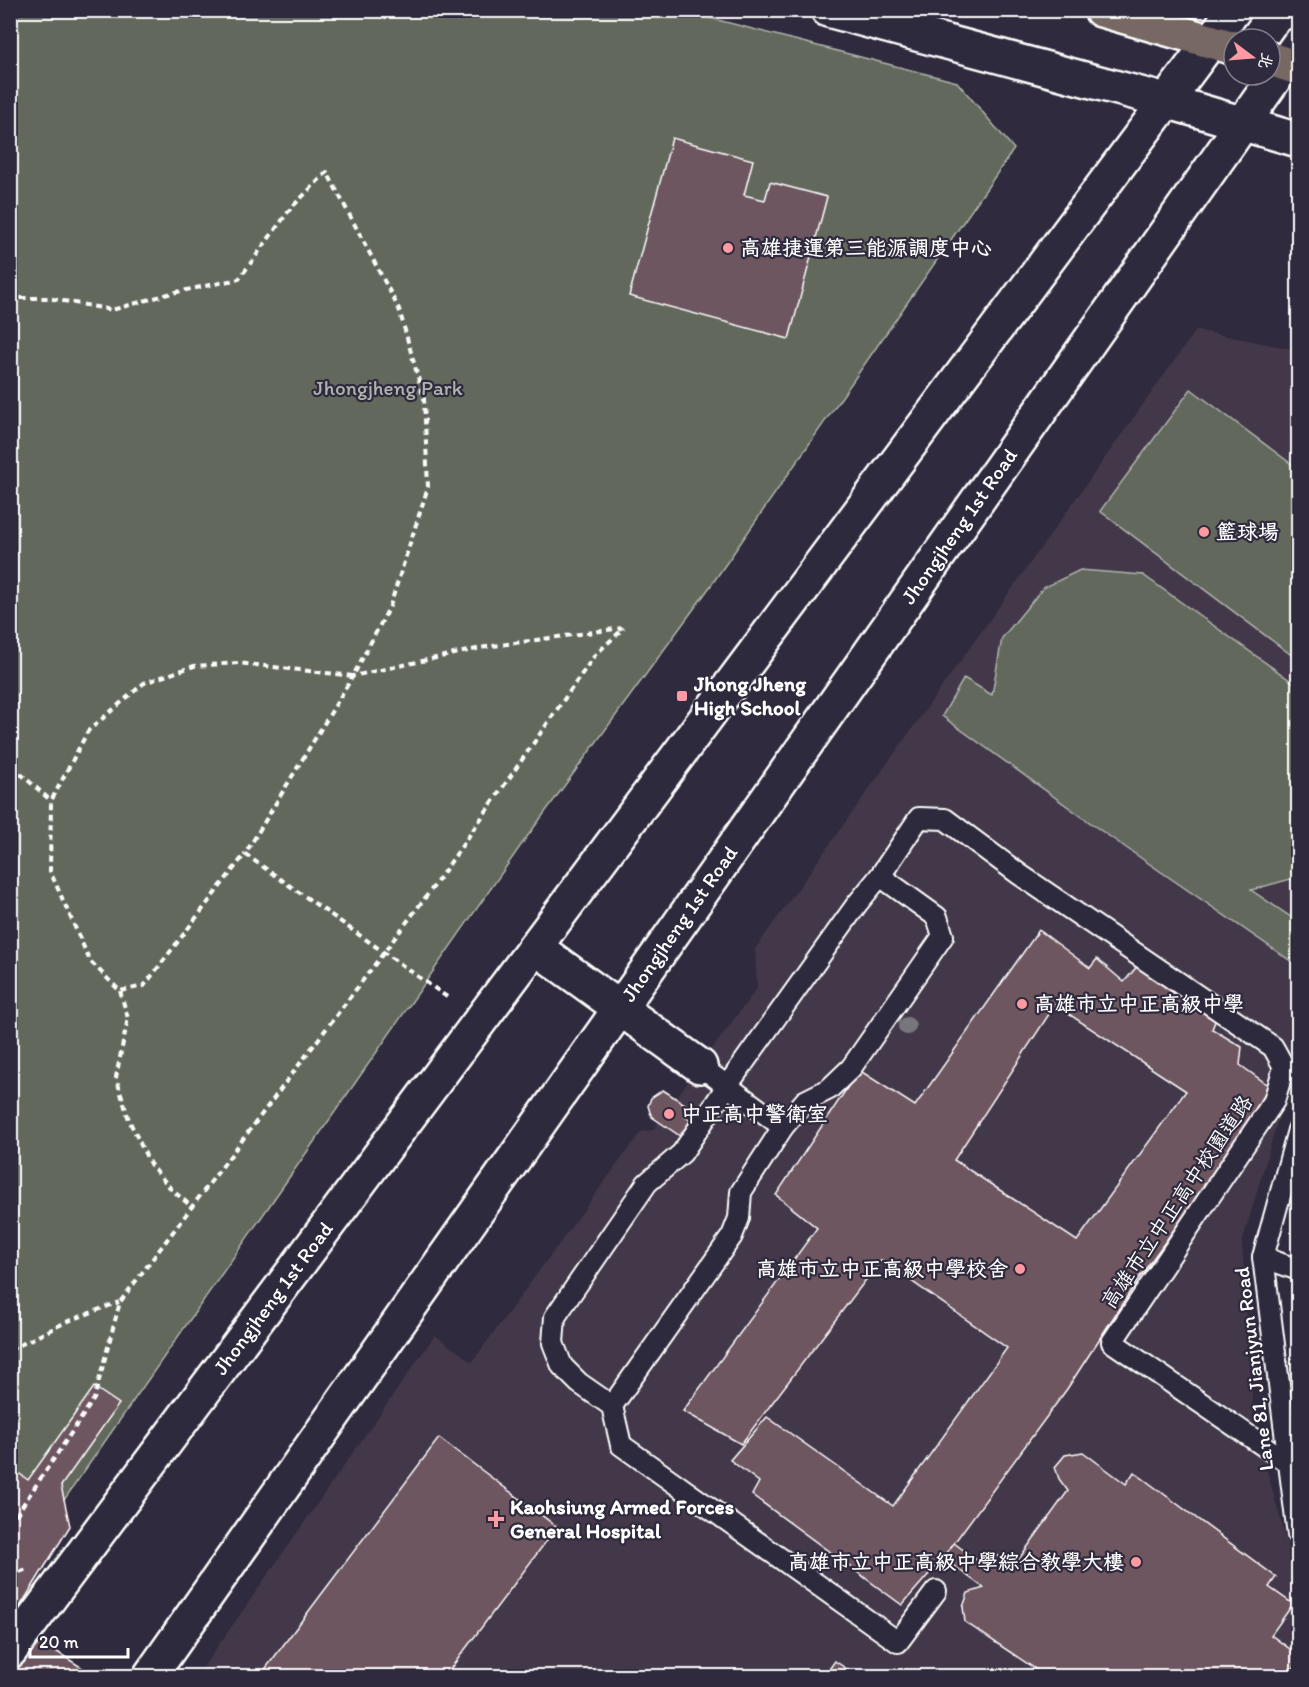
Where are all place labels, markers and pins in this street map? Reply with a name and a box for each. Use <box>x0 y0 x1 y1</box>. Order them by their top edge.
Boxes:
place label: 高雄捷運第三能源調度中心 <box>740 235 992 260</box>
marker: 高雄捷運第三能源調度中心 <box>721 241 735 255</box>
place label: 籃球場 <box>1216 519 1279 544</box>
marker: 籃球場 <box>1197 525 1211 539</box>
place label: Jhong Jheng High School <box>693 671 807 721</box>
marker: Jhong Jheng High School <box>675 689 689 703</box>
place label: 高雄市立中正高級中學 <box>1034 991 1244 1016</box>
marker: 高雄市立中正高級中學 <box>1015 997 1029 1011</box>
place label: 中正高中警衛室 <box>681 1101 828 1126</box>
marker: 中正高中警衛室 <box>662 1107 676 1121</box>
place label: 高雄市立中正高級中學校舍 <box>756 1256 1008 1281</box>
marker: 高雄市立中正高級中學校舍 <box>1013 1262 1027 1276</box>
place label: Kaohsiung Armed Forces General Hospital <box>510 1494 734 1544</box>
marker: Kaohsiung Armed Forces General Hospital <box>487 1510 505 1528</box>
place label: 高雄市立中正高級中學綜合教學大樓 <box>788 1549 1124 1574</box>
marker: 高雄市立中正高級中學綜合教學大樓 <box>1129 1555 1143 1569</box>

